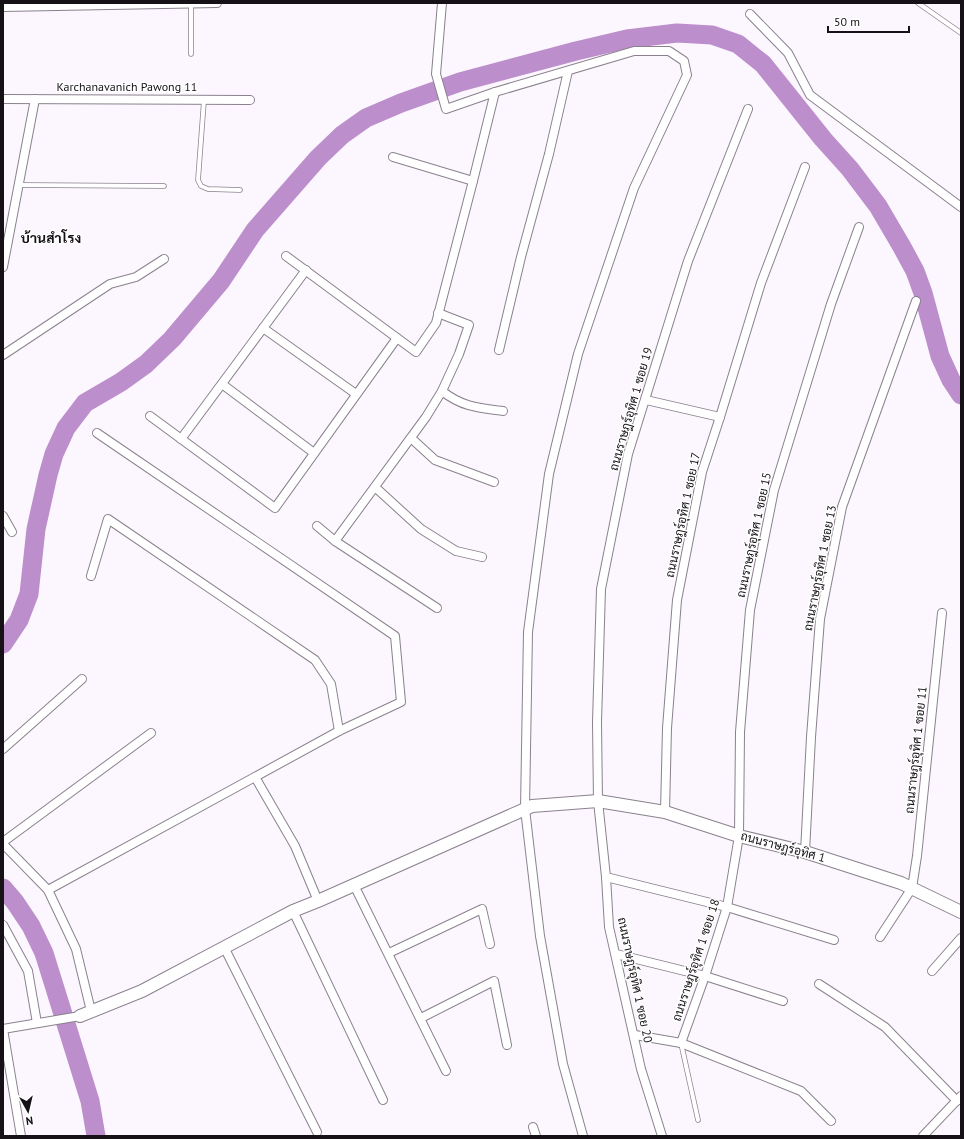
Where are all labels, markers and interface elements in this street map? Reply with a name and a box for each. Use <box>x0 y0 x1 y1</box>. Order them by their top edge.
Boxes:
scale bar <box>828 8 909 34</box>
text: 50 m <box>834 14 860 29</box>
street label: Karchanavanich Pawong 11 <box>57 79 197 94</box>
district label: บ้านสำโรง <box>21 229 81 247</box>
street label: ถนนราษฎร์อุทิศ 1 ซอย 19 <box>606 345 657 473</box>
street label: ถนนราษฎร์อุทิศ 1 ซอย 17 <box>662 451 705 579</box>
street label: ถนนราษฎร์อุทิศ 1 ซอย 15 <box>733 471 776 599</box>
street label: ถนนราษฎร์อุทิศ 1 ซอย 13 <box>800 504 841 632</box>
street label: ถนนราษฎร์อุทิศ 1 ซอย 11 <box>901 686 932 815</box>
street label: ถนนราษฎร์อุทิศ 1 <box>739 828 827 867</box>
street label: ถนนราษฎร์อุทิศ 1 ซอย 18 <box>669 897 724 1024</box>
street label: ถนนราษฎร์อุทิศ 1 ซอย 20 <box>613 916 656 1045</box>
north arrow <box>8 1091 48 1131</box>
text: N <box>25 1113 34 1128</box>

